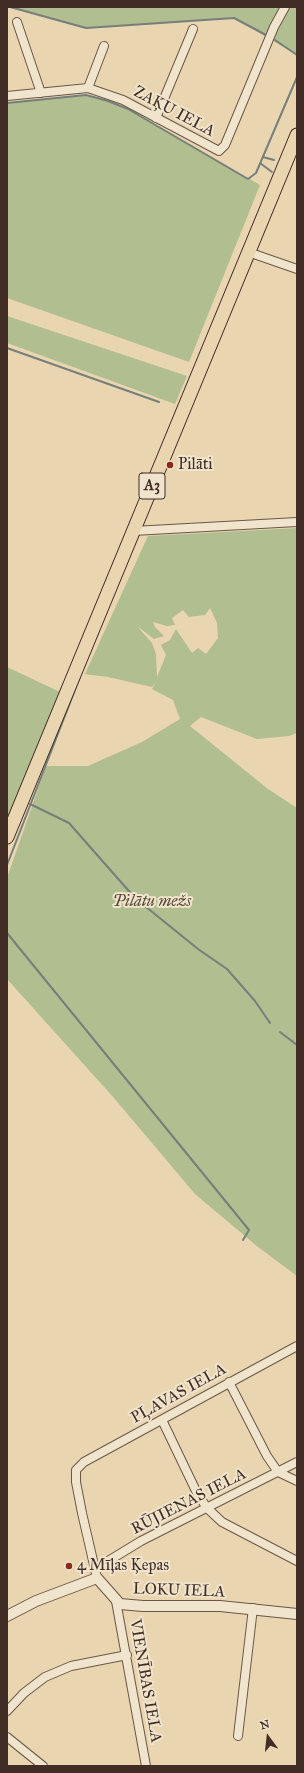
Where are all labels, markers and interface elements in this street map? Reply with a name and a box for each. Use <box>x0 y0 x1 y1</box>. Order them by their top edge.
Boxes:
street label: ZAĶU IELA <box>130 83 218 141</box>
place label: Pilāti <box>178 455 213 475</box>
marker: Pilāti <box>165 460 175 470</box>
road number: A3 <box>139 473 165 499</box>
park label: Pilātu mežs <box>113 892 191 912</box>
street label: PĻAVAS IELA <box>128 1360 230 1428</box>
street label: RŪJIENAS IELA <box>128 1465 250 1539</box>
place label: 4 Mīļas Ķepas <box>77 1556 169 1576</box>
marker: 4 Mīļas Ķepas <box>64 1561 74 1571</box>
street label: LOKU IELA <box>133 1580 225 1602</box>
street label: VIENĪBAS IELA <box>125 1618 165 1744</box>
north arrow <box>248 1717 288 1757</box>
text: N <box>259 1717 271 1732</box>

